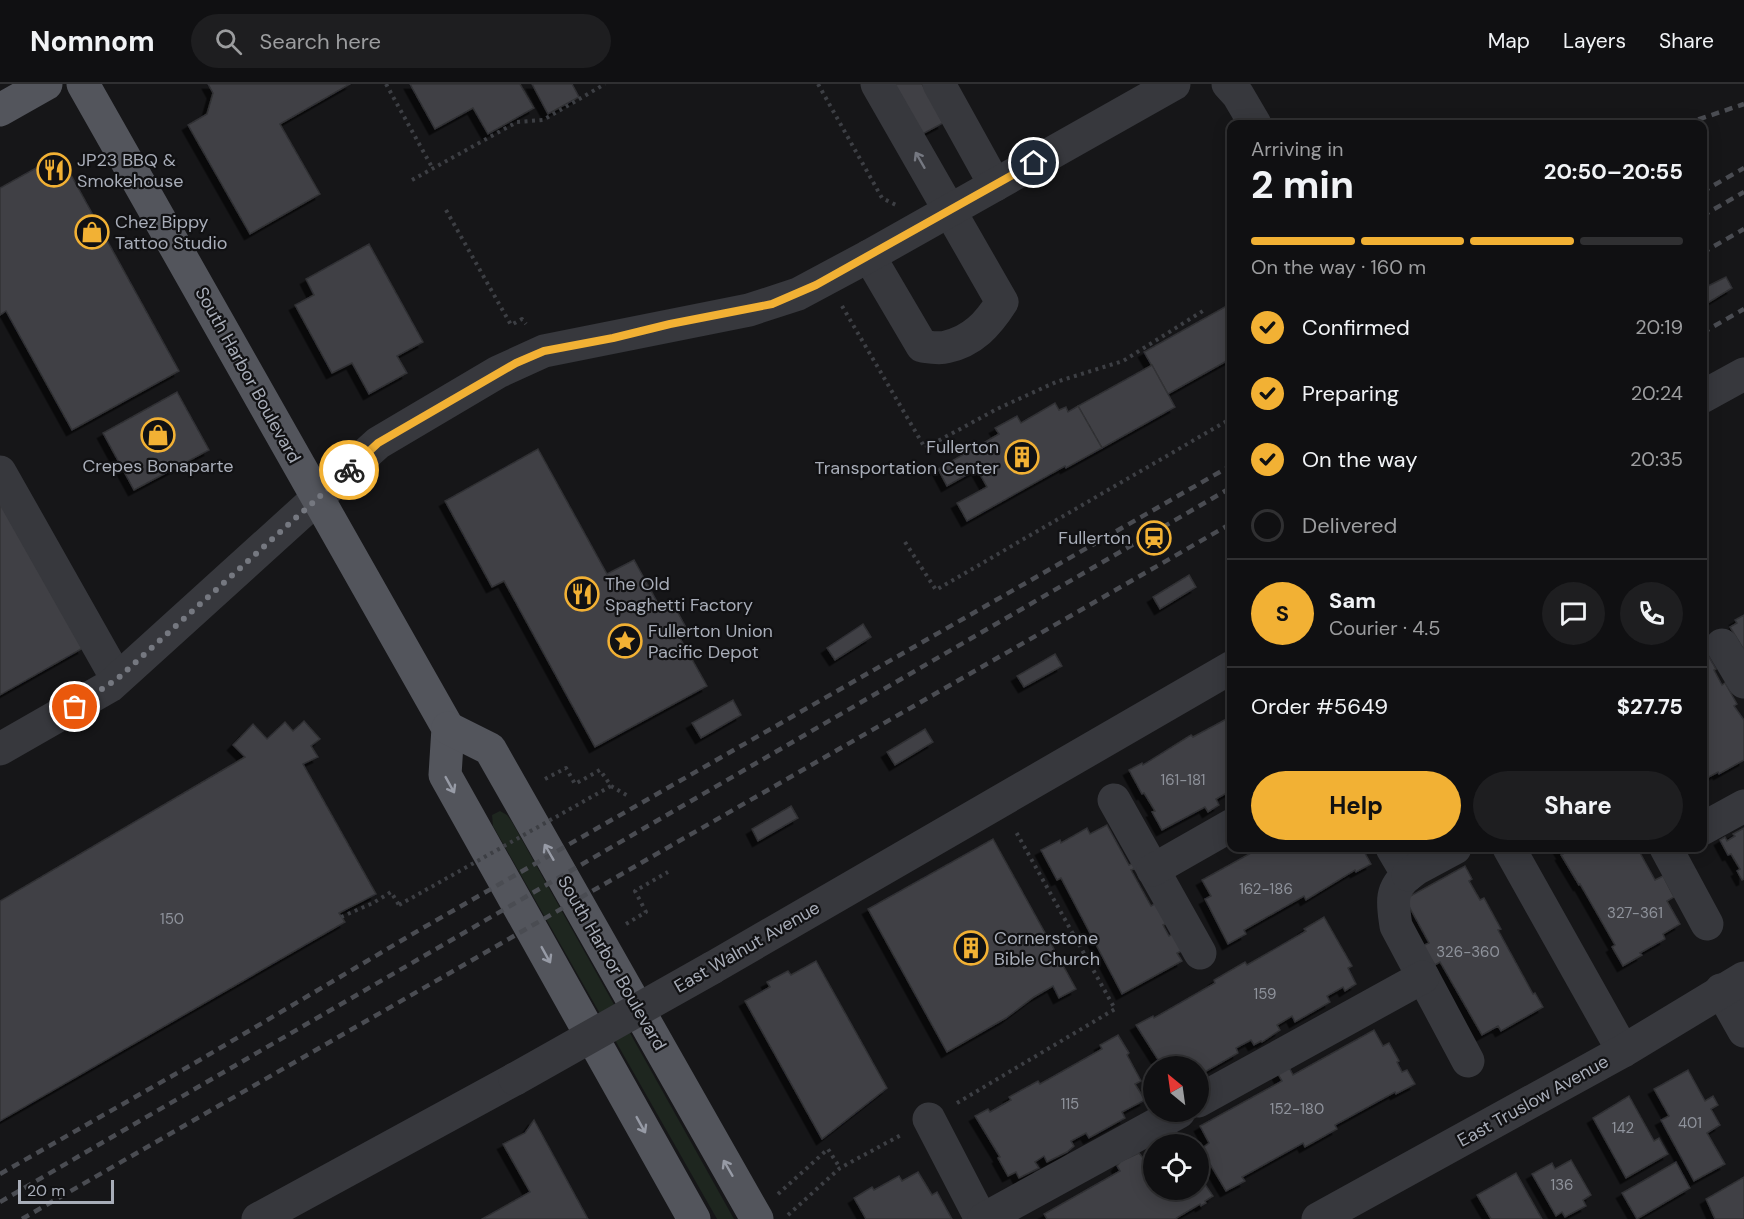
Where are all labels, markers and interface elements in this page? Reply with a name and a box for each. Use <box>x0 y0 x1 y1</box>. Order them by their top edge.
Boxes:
search box <box>191 14 611 68</box>
text: Nomnom <box>30 23 155 60</box>
icon: search <box>212 25 245 58</box>
text: Search here <box>260 27 381 56</box>
text: Map <box>1488 27 1530 55</box>
text: Layers <box>1563 27 1626 55</box>
text: Share <box>1659 27 1714 55</box>
text: Arriving in <box>1251 136 1343 162</box>
pin <box>1008 137 1059 188</box>
icon: home <box>1017 146 1050 179</box>
place label: JP23 BBQ & Smokehouse <box>77 148 183 193</box>
one-way arrow <box>914 151 925 169</box>
restaurant icon: JP23 BBQ & Smokehouse <box>36 152 72 188</box>
text: 20:50–20:55 <box>1544 157 1683 186</box>
text: 2 min <box>1251 159 1354 210</box>
place label: Chez Bippy Tattoo Studio <box>115 210 227 255</box>
shop icon: Chez Bippy Tattoo Studio <box>74 214 110 250</box>
text: On the way · 160 m <box>1251 254 1426 280</box>
street label: South Harbor Boulevard <box>190 283 306 467</box>
icon: check <box>1251 311 1284 344</box>
text: Confirmed <box>1302 313 1410 342</box>
text: 20:19 <box>1635 314 1683 340</box>
icon: check <box>1251 377 1284 410</box>
text: Preparing <box>1302 379 1399 408</box>
text: 20:24 <box>1631 380 1683 406</box>
shop icon: Crepes Bonaparte <box>140 417 176 453</box>
place label: Fullerton Transportation Center <box>815 435 999 480</box>
building icon: Fullerton Transportation Center <box>1004 439 1040 475</box>
courier <box>319 440 379 500</box>
icon: check <box>1251 443 1284 476</box>
text: On the way <box>1302 445 1417 474</box>
text: 20:35 <box>1630 446 1683 472</box>
place label: Crepes Bonaparte <box>82 454 234 478</box>
icon: bike <box>333 454 366 487</box>
text: Delivered <box>1302 511 1397 540</box>
station icon: Fullerton <box>1136 520 1172 556</box>
place label: Fullerton <box>1058 526 1131 550</box>
place label: The Old Spaghetti Factory <box>605 572 753 617</box>
restaurant icon: The Old Spaghetti Factory <box>564 576 600 612</box>
button: chat <box>1542 582 1605 645</box>
button: phone <box>1620 582 1683 645</box>
text: Sam <box>1329 586 1376 615</box>
text: S <box>1276 599 1289 628</box>
text: Courier · 4.5 <box>1329 615 1441 641</box>
place label: Fullerton Union Pacific Depot <box>648 619 773 664</box>
place icon: Fullerton Union Pacific Depot <box>607 623 643 659</box>
pin <box>49 681 100 732</box>
icon: bag <box>58 690 91 723</box>
text: Order #5649 <box>1251 692 1388 721</box>
text: $27.75 <box>1617 692 1683 721</box>
house number: 161-181 <box>1160 770 1206 790</box>
button: Help <box>1251 771 1461 840</box>
button: Share <box>1473 771 1683 840</box>
one-way arrow <box>444 776 456 793</box>
one-way arrow <box>543 844 555 861</box>
street label: South Harbor Boulevard <box>552 871 672 1055</box>
house number: 162-186 <box>1239 879 1293 899</box>
street label: East Walnut Avenue <box>670 895 824 999</box>
house number: 327-361 <box>1607 903 1663 923</box>
house number: 150 <box>160 909 184 929</box>
place label: Cornerstone Bible Church <box>994 926 1100 971</box>
building icon: Cornerstone Bible Church <box>953 930 989 966</box>
house number: 326-360 <box>1436 942 1500 962</box>
one-way arrow <box>540 946 552 963</box>
house number: 159 <box>1254 984 1276 1004</box>
street label: East Truslow Avenue <box>1453 1049 1613 1153</box>
north arrow <box>1143 1056 1209 1122</box>
map controls <box>1143 1056 1209 1200</box>
house number: 115 <box>1061 1094 1079 1114</box>
house number: 152-180 <box>1270 1099 1324 1119</box>
house number: 401 <box>1678 1113 1702 1133</box>
one-way arrow <box>635 1116 647 1133</box>
house number: 142 <box>1612 1118 1634 1138</box>
button: locate <box>1143 1134 1209 1200</box>
one-way arrow <box>722 1160 734 1177</box>
house number: 136 <box>1551 1175 1573 1195</box>
scale bar <box>18 1177 114 1204</box>
text: 20 m <box>27 1180 66 1201</box>

